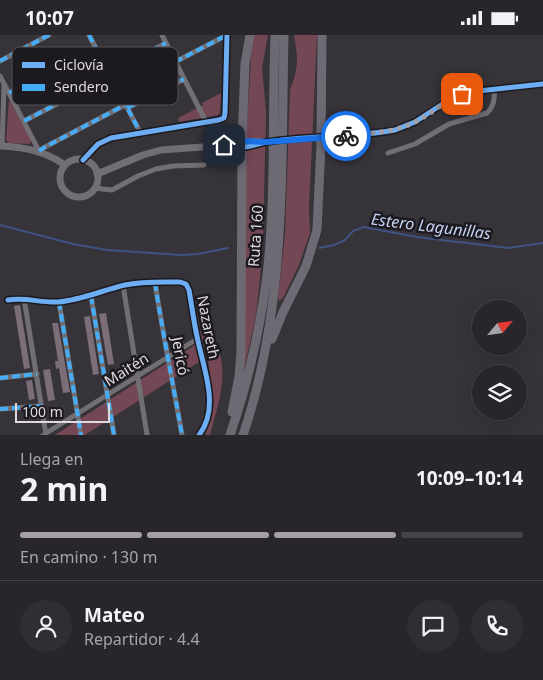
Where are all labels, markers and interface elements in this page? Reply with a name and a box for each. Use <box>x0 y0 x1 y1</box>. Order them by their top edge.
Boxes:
text: 10:07 <box>25 5 74 31</box>
legend <box>12 47 178 105</box>
text: Ciclovía <box>54 55 104 74</box>
pin <box>441 73 483 115</box>
text: Sendero <box>54 77 109 96</box>
icon: bag <box>448 80 476 108</box>
courier <box>321 111 371 161</box>
icon: bike <box>332 122 360 150</box>
pin <box>203 124 245 166</box>
icon: home <box>210 131 238 159</box>
street label: Ruta 160 <box>243 204 267 268</box>
water label: Estero Lagunillas <box>370 208 492 244</box>
street label: Nazareth <box>193 294 225 360</box>
north arrow <box>472 300 528 355</box>
map controls <box>472 300 527 420</box>
street label: Jericó <box>167 333 195 377</box>
street label: Maitén <box>100 348 152 390</box>
button: layers <box>472 365 527 420</box>
scale bar <box>15 400 110 423</box>
text: 100 m <box>22 402 63 421</box>
text: Llega en <box>20 448 83 470</box>
text: 10:09–10:14 <box>416 465 523 491</box>
text: 2 min <box>20 467 108 510</box>
text: En camino · 130 m <box>20 546 157 568</box>
button: person <box>20 600 72 652</box>
button: chat <box>407 600 459 652</box>
button: phone <box>471 600 523 652</box>
text: Mateo <box>84 602 145 628</box>
text: Repartidor · 4.4 <box>84 628 200 650</box>

